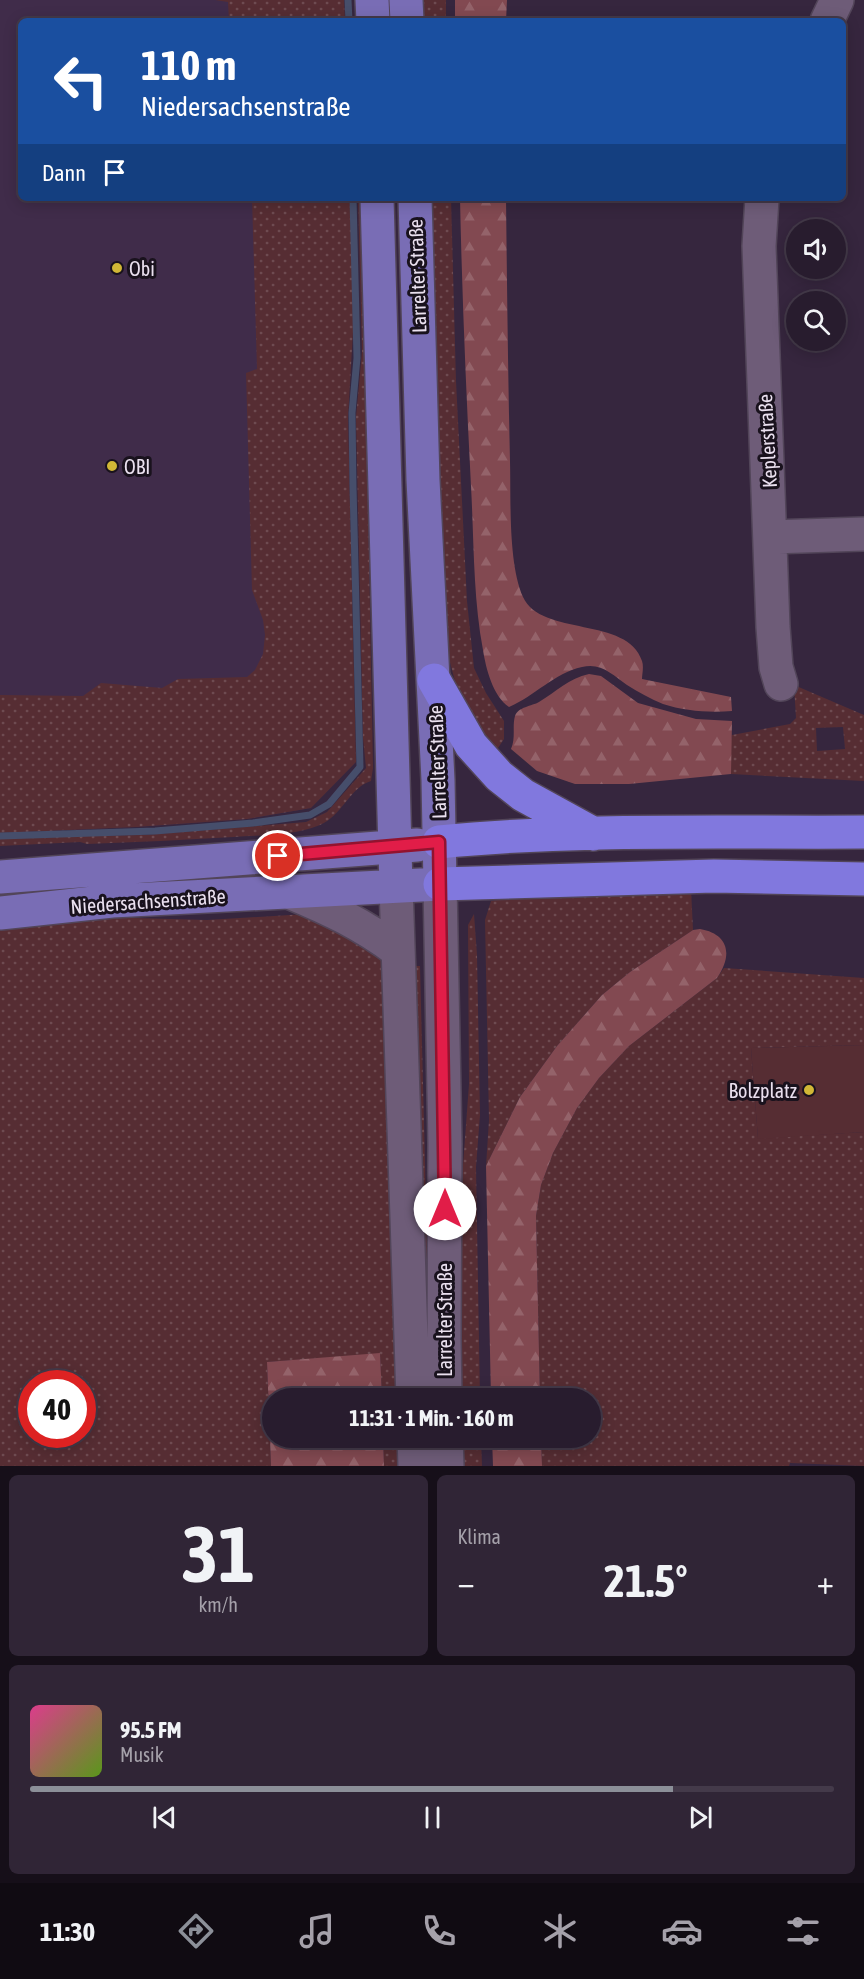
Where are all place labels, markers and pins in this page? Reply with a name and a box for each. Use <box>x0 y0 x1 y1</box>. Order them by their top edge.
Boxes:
place label: Obi <box>129 257 155 280</box>
marker: Obi <box>110 261 124 275</box>
place label: OBI <box>124 455 150 478</box>
marker: OBI <box>105 459 119 473</box>
pin <box>252 830 303 881</box>
place label: Bolzplatz <box>729 1079 797 1102</box>
marker: Bolzplatz <box>802 1083 816 1097</box>

